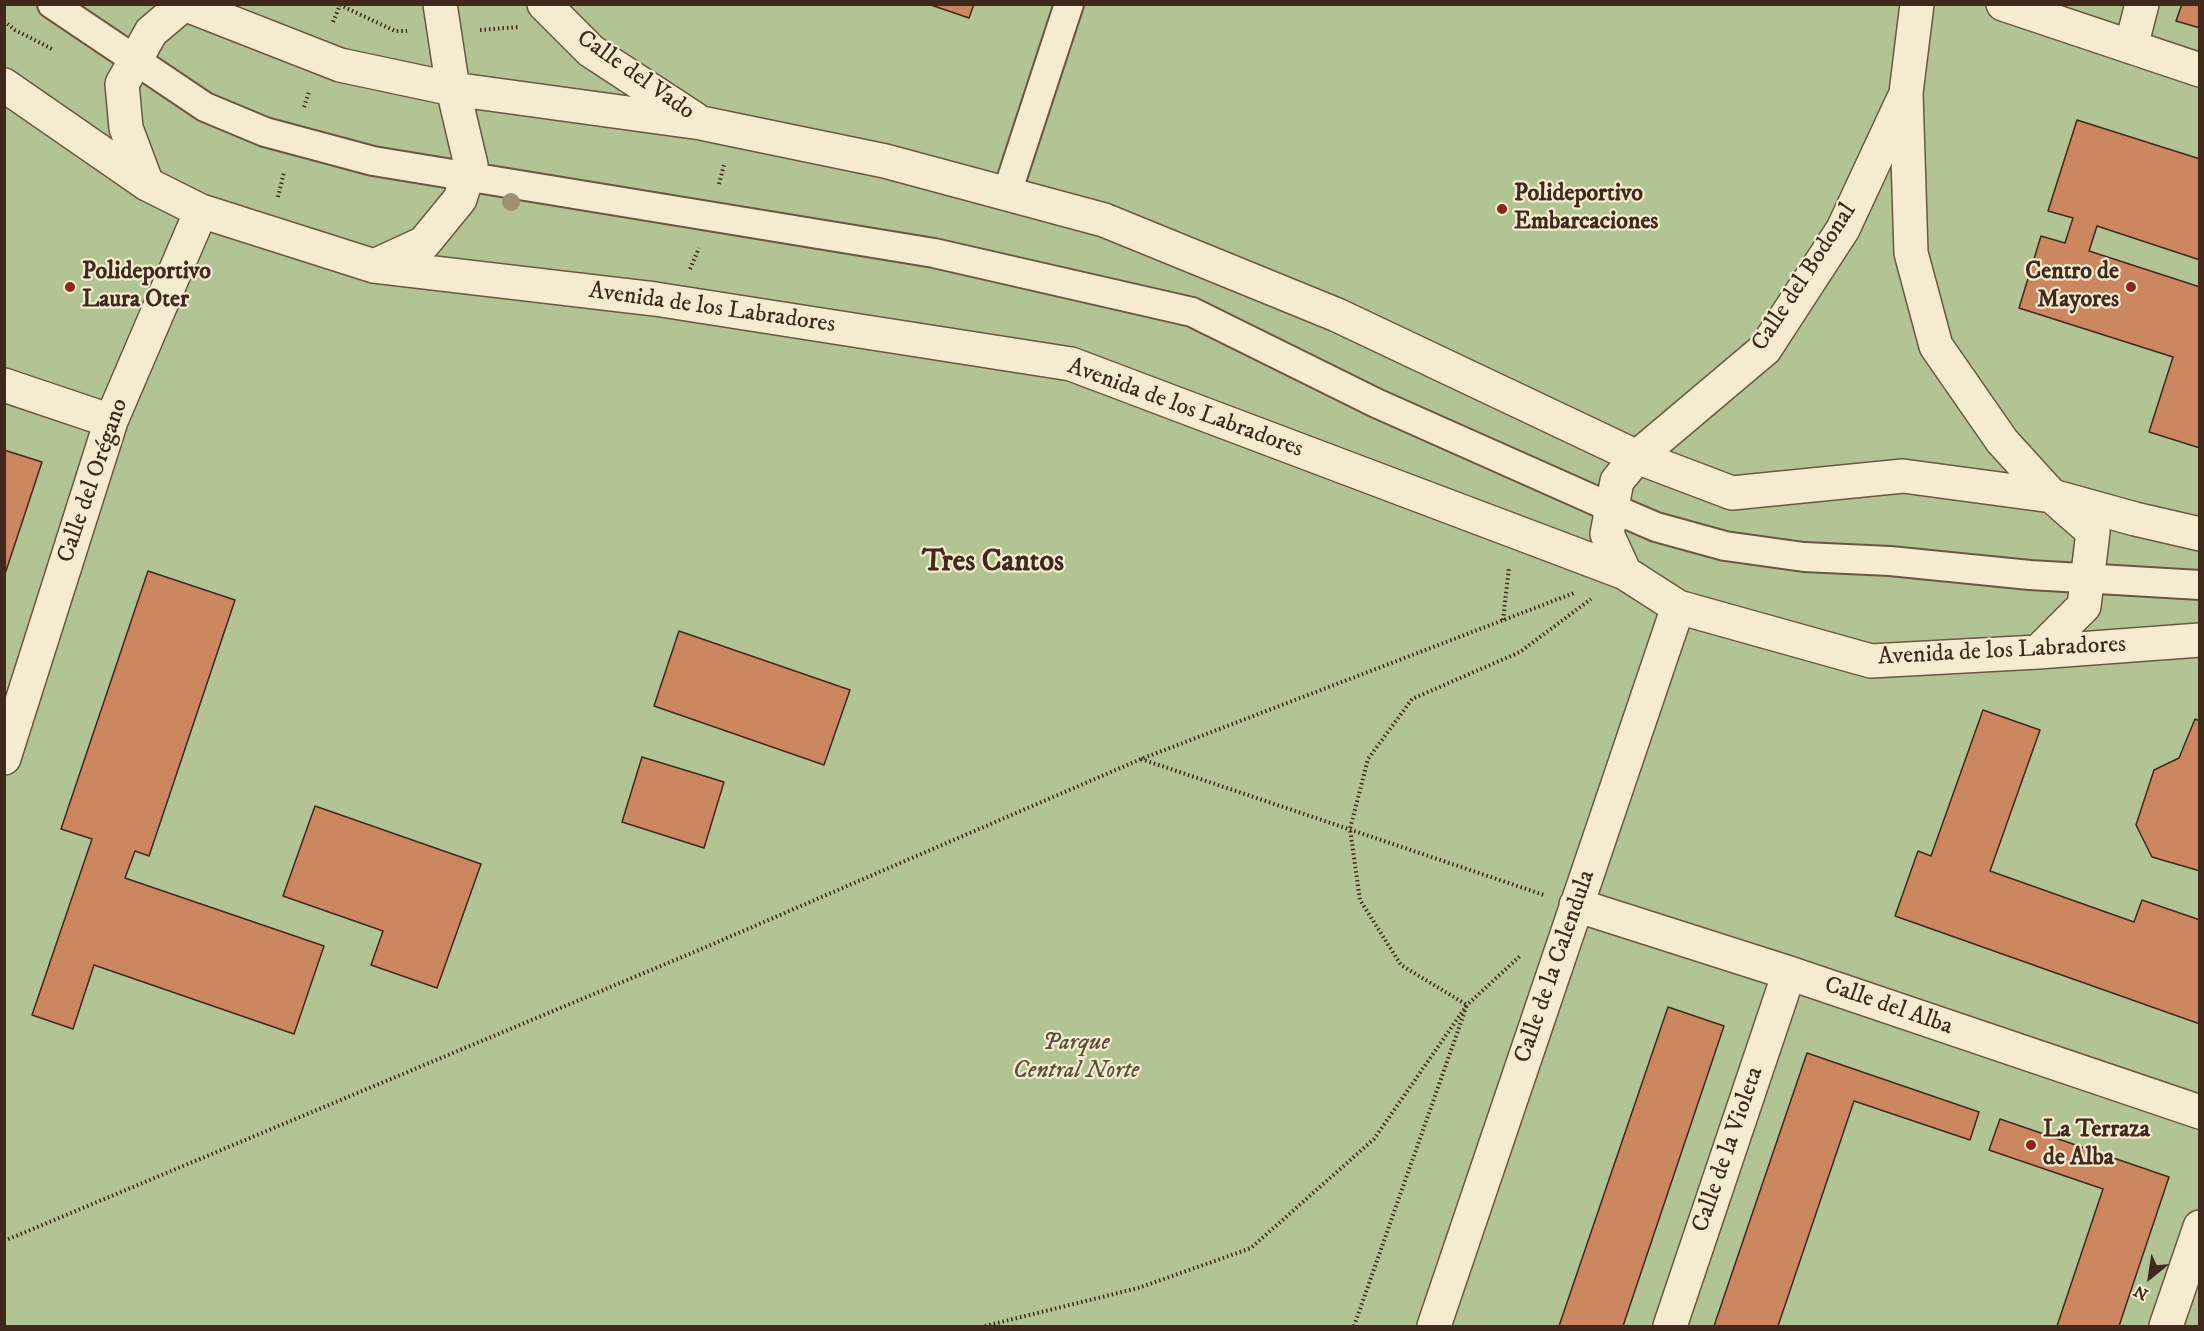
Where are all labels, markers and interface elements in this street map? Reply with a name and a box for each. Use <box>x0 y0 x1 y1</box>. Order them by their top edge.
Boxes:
street label: Calle del Vado <box>570 25 700 127</box>
place label: Polideportivo Embarcaciones <box>1514 181 1658 237</box>
street label: Calle del Bodonal <box>1747 199 1863 357</box>
marker: Polideportivo Embarcaciones <box>1495 202 1509 216</box>
place label: Polideportivo Laura Oter <box>82 259 211 315</box>
place label: Centro de Mayores <box>2025 259 2119 315</box>
street label: Avenida de los Labradores <box>587 277 837 341</box>
marker: Polideportivo Laura Oter <box>63 280 77 294</box>
marker: Centro de Mayores <box>2124 280 2138 294</box>
street label: Avenida de los Labradores <box>1063 353 1307 465</box>
street label: Calle del Orégano <box>52 395 136 567</box>
district label: Tres Cantos <box>922 546 1064 582</box>
street label: Avenida de los Labradores <box>1877 631 2127 673</box>
street label: Calle de la Calendula <box>1510 867 1602 1067</box>
street label: Calle del Alba <box>1820 972 1956 1042</box>
park label: Parque Central Norte <box>1013 1030 1139 1086</box>
street label: Calle de la Violeta <box>1687 1064 1771 1236</box>
place label: La Terraza de Alba <box>2043 1117 2150 1173</box>
marker: La Terraza de Alba <box>2024 1138 2038 1152</box>
north arrow <box>2120 1247 2180 1307</box>
text: N <box>2130 1281 2152 1305</box>

